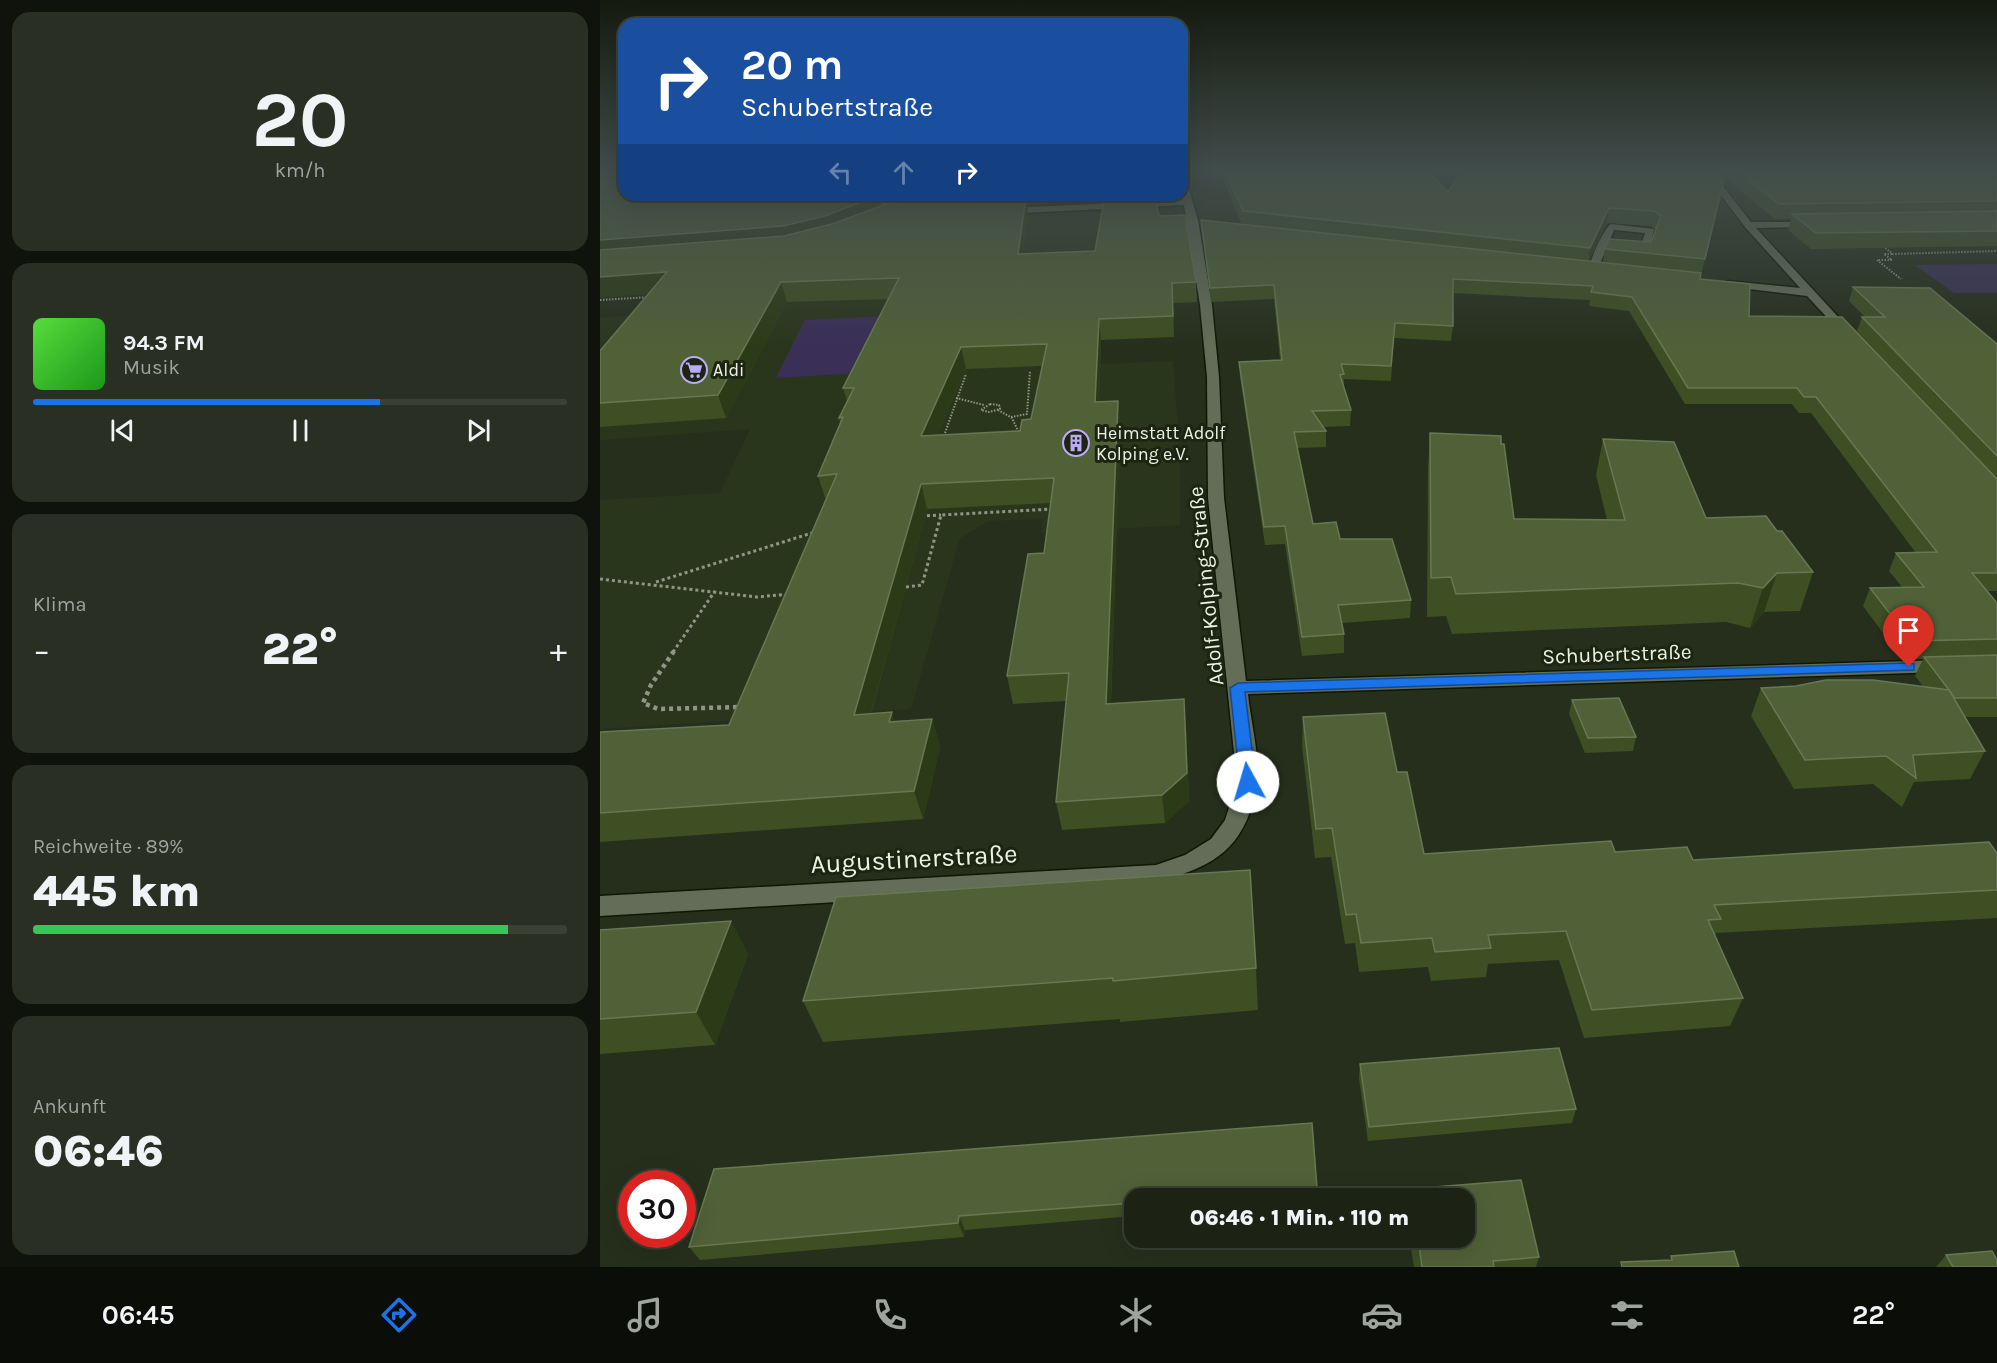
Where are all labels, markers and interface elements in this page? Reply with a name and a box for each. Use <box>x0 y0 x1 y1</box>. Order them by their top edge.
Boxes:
text: 20 m <box>741 40 843 90</box>
icon: right <box>642 42 720 120</box>
text: 20 <box>252 74 348 166</box>
text: Schubertstraße <box>741 91 933 123</box>
icon: left <box>824 156 857 189</box>
icon: ahead <box>887 156 920 189</box>
icon: right <box>950 156 983 189</box>
text: km/h <box>275 159 325 182</box>
text: 94.3 FM <box>123 330 205 356</box>
supermarket icon: Aldi <box>679 355 709 385</box>
text: Musik <box>123 356 180 379</box>
place label: Aldi <box>713 359 744 381</box>
icon: previous <box>106 414 139 447</box>
icon: pause <box>284 414 317 447</box>
icon: next <box>462 414 495 447</box>
place label: Heimstatt Adolf Kolping e.V. <box>1096 422 1226 465</box>
building icon: Heimstatt Adolf Kolping e.V. <box>1061 428 1091 458</box>
street label: Adolf-Kolping-Straße <box>1184 485 1228 687</box>
text: Klima <box>33 593 86 616</box>
pin <box>1883 605 1934 667</box>
icon: arrive <box>1892 614 1925 647</box>
text: 22° <box>262 623 338 675</box>
text: − <box>33 631 50 669</box>
text: + <box>550 631 567 669</box>
street label: Schubertstraße <box>1542 639 1692 669</box>
position arrow <box>1216 750 1280 814</box>
text: Reichweite · 89% <box>33 835 184 858</box>
street label: Augustinerstraße <box>810 838 1018 880</box>
text: 445 km <box>33 865 200 917</box>
text: Ankunft <box>33 1095 106 1118</box>
text: 06:46 <box>33 1125 164 1177</box>
speed limit sign: 30 <box>618 1170 696 1248</box>
text: 06:46 · 1 Min. · 110 m <box>1190 1205 1409 1231</box>
icon: directions <box>378 1294 420 1336</box>
icon: music <box>624 1294 666 1336</box>
icon: phone <box>869 1294 911 1336</box>
icon: climate <box>1115 1294 1157 1336</box>
icon: car <box>1361 1294 1403 1336</box>
icon: filters <box>1606 1294 1648 1336</box>
text: 06:45 <box>102 1299 174 1331</box>
text: 22° <box>1852 1299 1895 1331</box>

